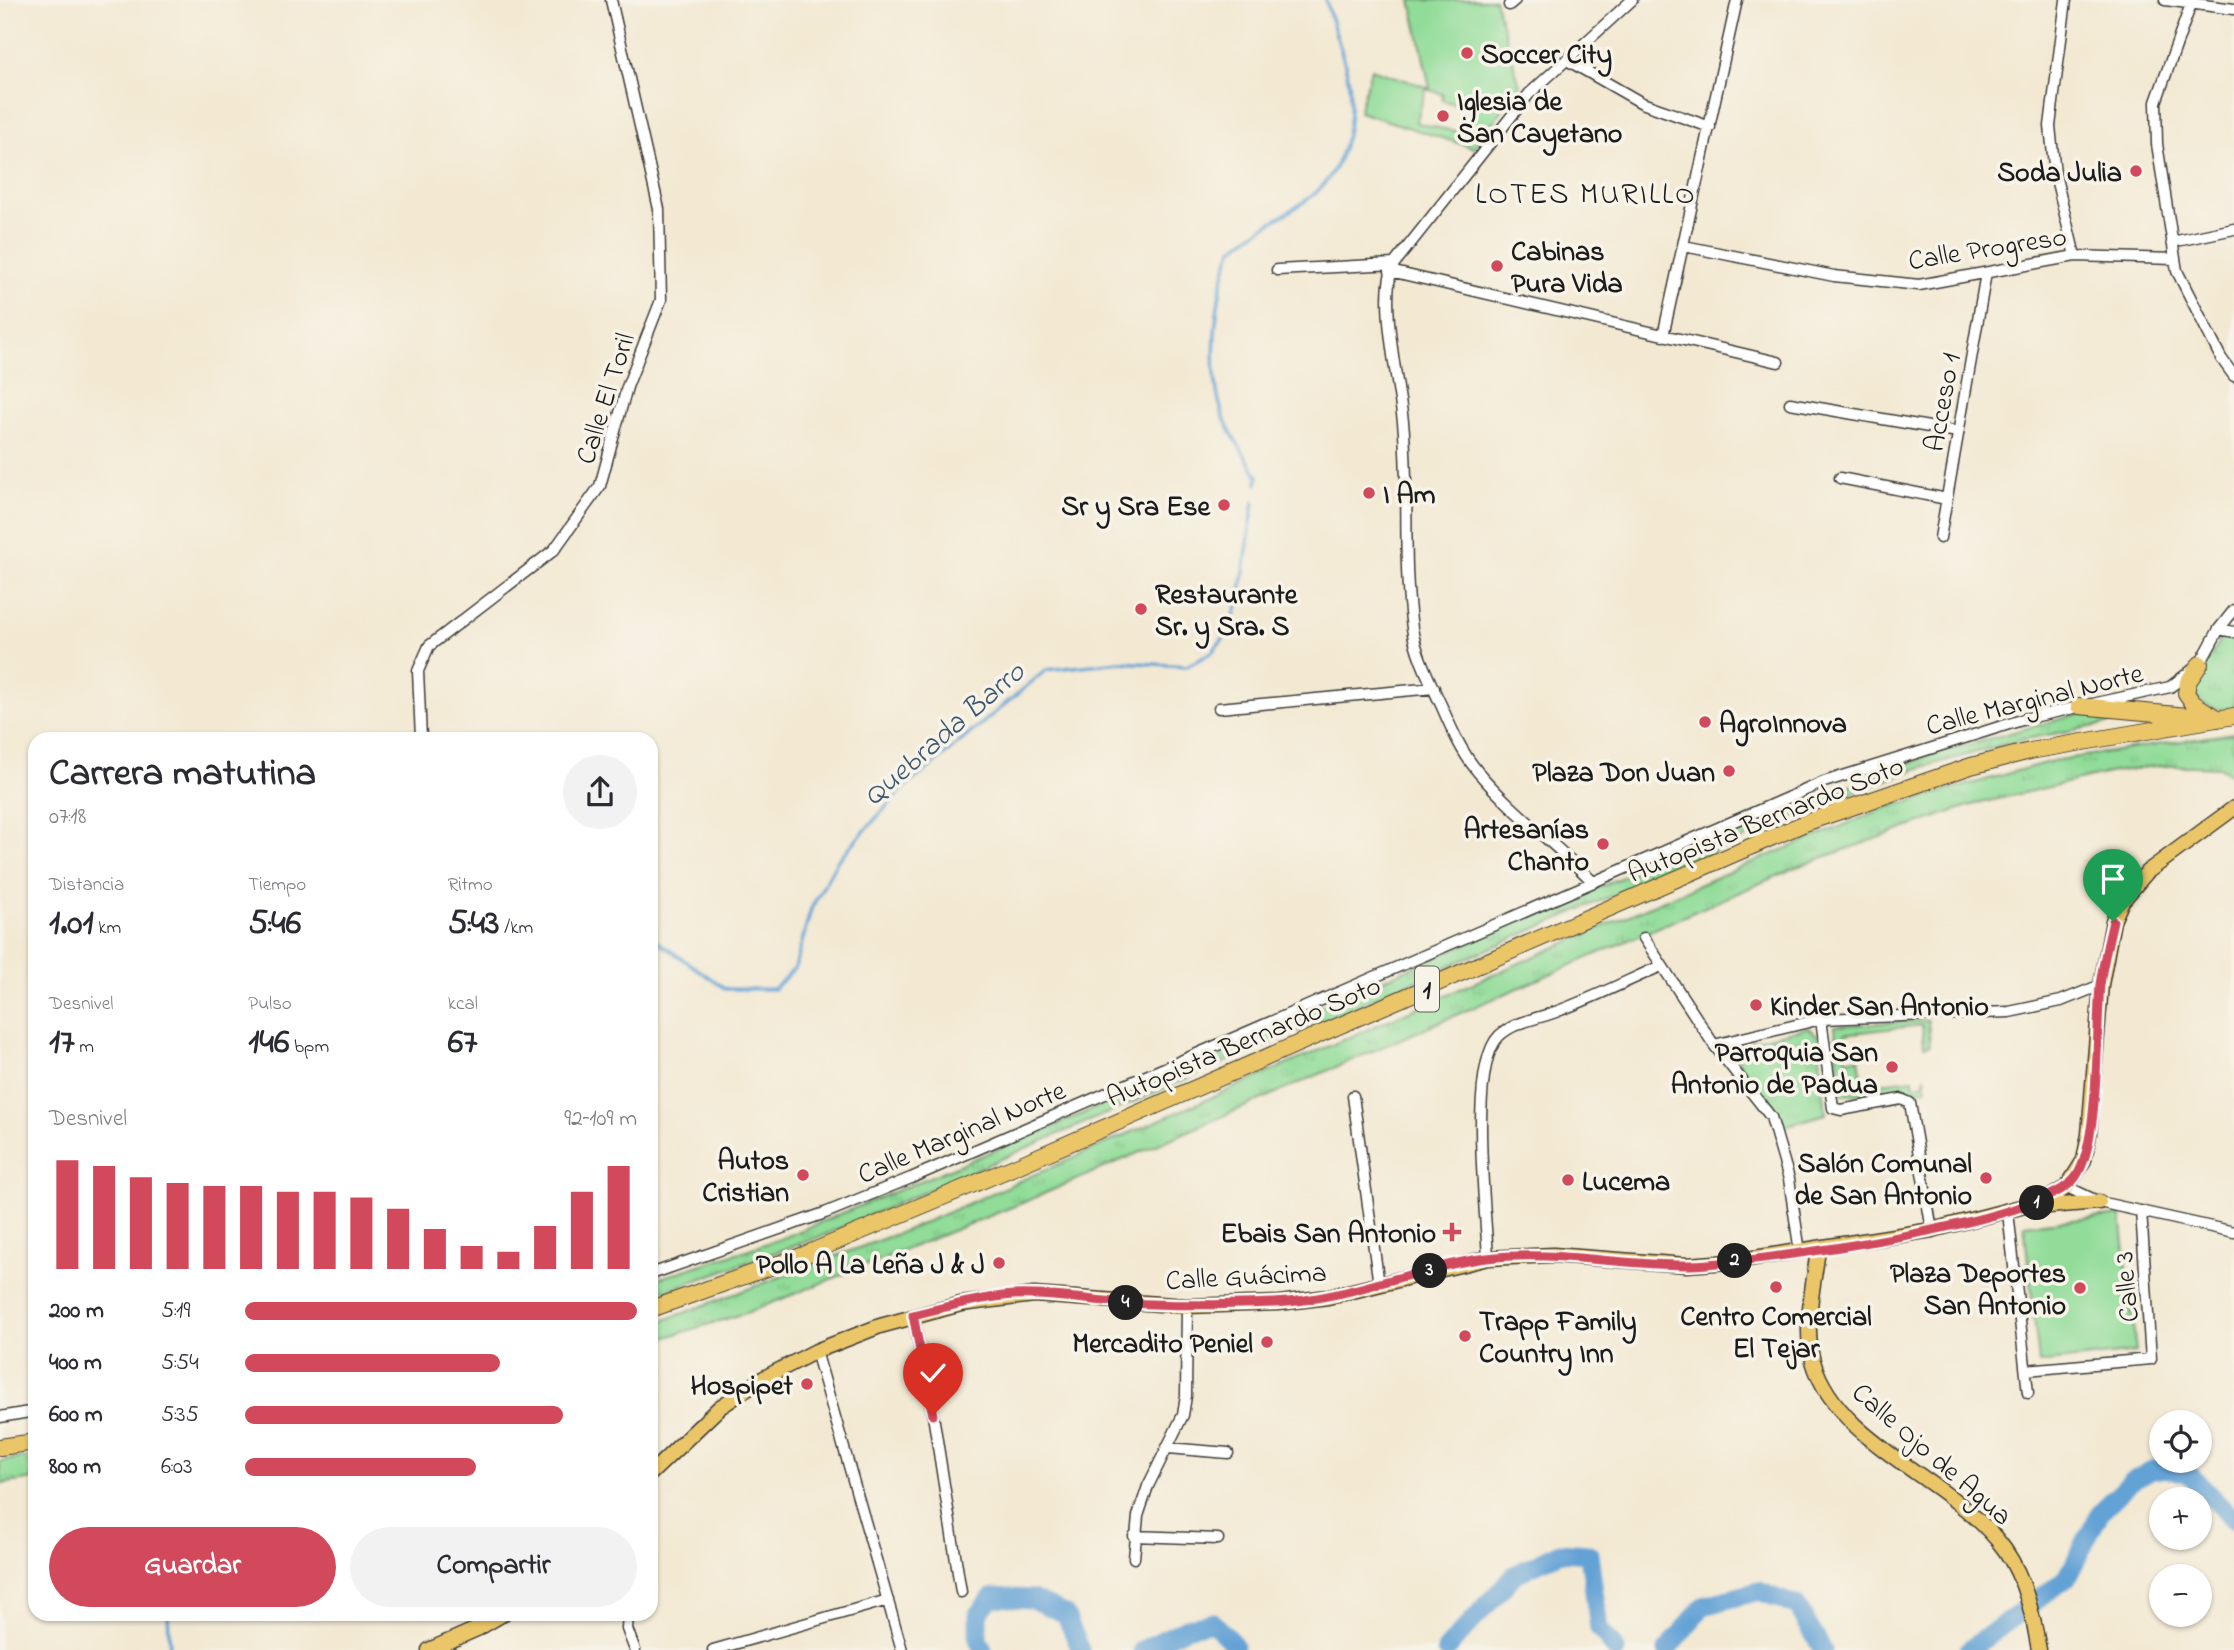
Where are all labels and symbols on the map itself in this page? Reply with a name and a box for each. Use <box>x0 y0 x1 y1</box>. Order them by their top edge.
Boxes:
place label: Soccer City <box>1481 36 1612 77</box>
marker: Soccer City <box>1459 45 1475 61</box>
place label: Iglesia de San Cayetano <box>1457 83 1622 156</box>
marker: Iglesia de San Cayetano <box>1435 108 1451 124</box>
place label: Soda Julia <box>1997 154 2122 195</box>
marker: Soda Julia <box>2128 163 2144 179</box>
district label: LOTES MURILLO <box>1475 174 1697 218</box>
street label: Calle Progreso <box>1905 218 2070 283</box>
place label: Cabinas Pura Vida <box>1511 233 1623 306</box>
marker: Cabinas Pura Vida <box>1489 258 1505 274</box>
street label: Calle El Toril <box>567 328 648 470</box>
street label: Acceso 1 <box>1916 350 1973 455</box>
place label: I Am <box>1383 476 1436 517</box>
marker: I Am <box>1361 485 1377 501</box>
place label: Sr y Sra Ese <box>1061 488 1211 529</box>
marker: Sr y Sra Ese <box>1216 497 1232 513</box>
place label: Restaurante Sr. y Sra. S <box>1155 576 1299 649</box>
marker: Restaurante Sr. y Sra. S <box>1133 601 1149 617</box>
water label: Quebrada Barro <box>854 651 1037 818</box>
street label: Calle Marginal Norte <box>1922 654 2148 748</box>
place label: AgroInnova <box>1719 705 1847 747</box>
marker: AgroInnova <box>1697 714 1713 730</box>
street label: Autopista Bernardo Soto <box>1622 747 1911 895</box>
place label: Plaza Don Juan <box>1532 754 1715 795</box>
marker: Plaza Don Juan <box>1721 763 1737 779</box>
place label: Artesanías Chanto <box>1464 811 1589 884</box>
marker: Artesanías Chanto <box>1595 836 1611 852</box>
pin <box>2083 849 2143 921</box>
road number: 1 <box>1415 966 1439 1012</box>
street label: Autopista Bernardo Soto <box>1101 967 1388 1120</box>
place label: Kinder San Antonio <box>1770 988 1989 1029</box>
marker: Kinder San Antonio <box>1748 997 1764 1013</box>
place label: Parroquia San Antonio de Padua <box>1671 1034 1878 1107</box>
marker: Parroquia San Antonio de Padua <box>1884 1059 1900 1075</box>
street label: Calle Marginal Norte <box>852 1072 1073 1197</box>
place label: Autos Cristian <box>702 1142 789 1215</box>
place label: Salón Comunal de San Antonio <box>1794 1145 1972 1218</box>
place label: Lucema <box>1582 1163 1670 1204</box>
marker: Autos Cristian <box>795 1167 811 1183</box>
marker: Salón Comunal de San Antonio <box>1978 1170 1994 1186</box>
marker: Lucema <box>1560 1172 1576 1188</box>
pin: 1 <box>2020 1186 2054 1220</box>
place label: Ebais San Antonio <box>1221 1215 1436 1256</box>
marker: Ebais San Antonio <box>1442 1222 1462 1242</box>
pin: 2 <box>1718 1244 1752 1278</box>
place label: Pollo A La Leña J & J <box>756 1246 985 1287</box>
street label: Calle 3 <box>2105 1250 2152 1324</box>
street label: Calle Guácima <box>1165 1254 1328 1303</box>
pin: 3 <box>1412 1254 1448 1288</box>
marker: Pollo A La Leña J & J <box>991 1255 1007 1271</box>
place label: Plaza Deportes San Antonio <box>1890 1255 2066 1328</box>
marker: Centro Comercial El Tejar <box>1768 1279 1784 1295</box>
marker: Plaza Deportes San Antonio <box>2072 1280 2088 1296</box>
pin: 4 <box>1108 1286 1144 1320</box>
place label: Centro Comercial El Tejar <box>1680 1298 1872 1371</box>
place label: Trapp Family Country Inn <box>1479 1303 1637 1376</box>
place label: Mercadito Peniel <box>1072 1325 1253 1366</box>
marker: Trapp Family Country Inn <box>1457 1328 1473 1344</box>
marker: Mercadito Peniel <box>1259 1334 1275 1350</box>
pin <box>903 1343 963 1415</box>
place label: Hospipet <box>690 1367 794 1408</box>
street label: Calle Ojo de Agua <box>1841 1374 2020 1537</box>
marker: Hospipet <box>799 1376 815 1392</box>

